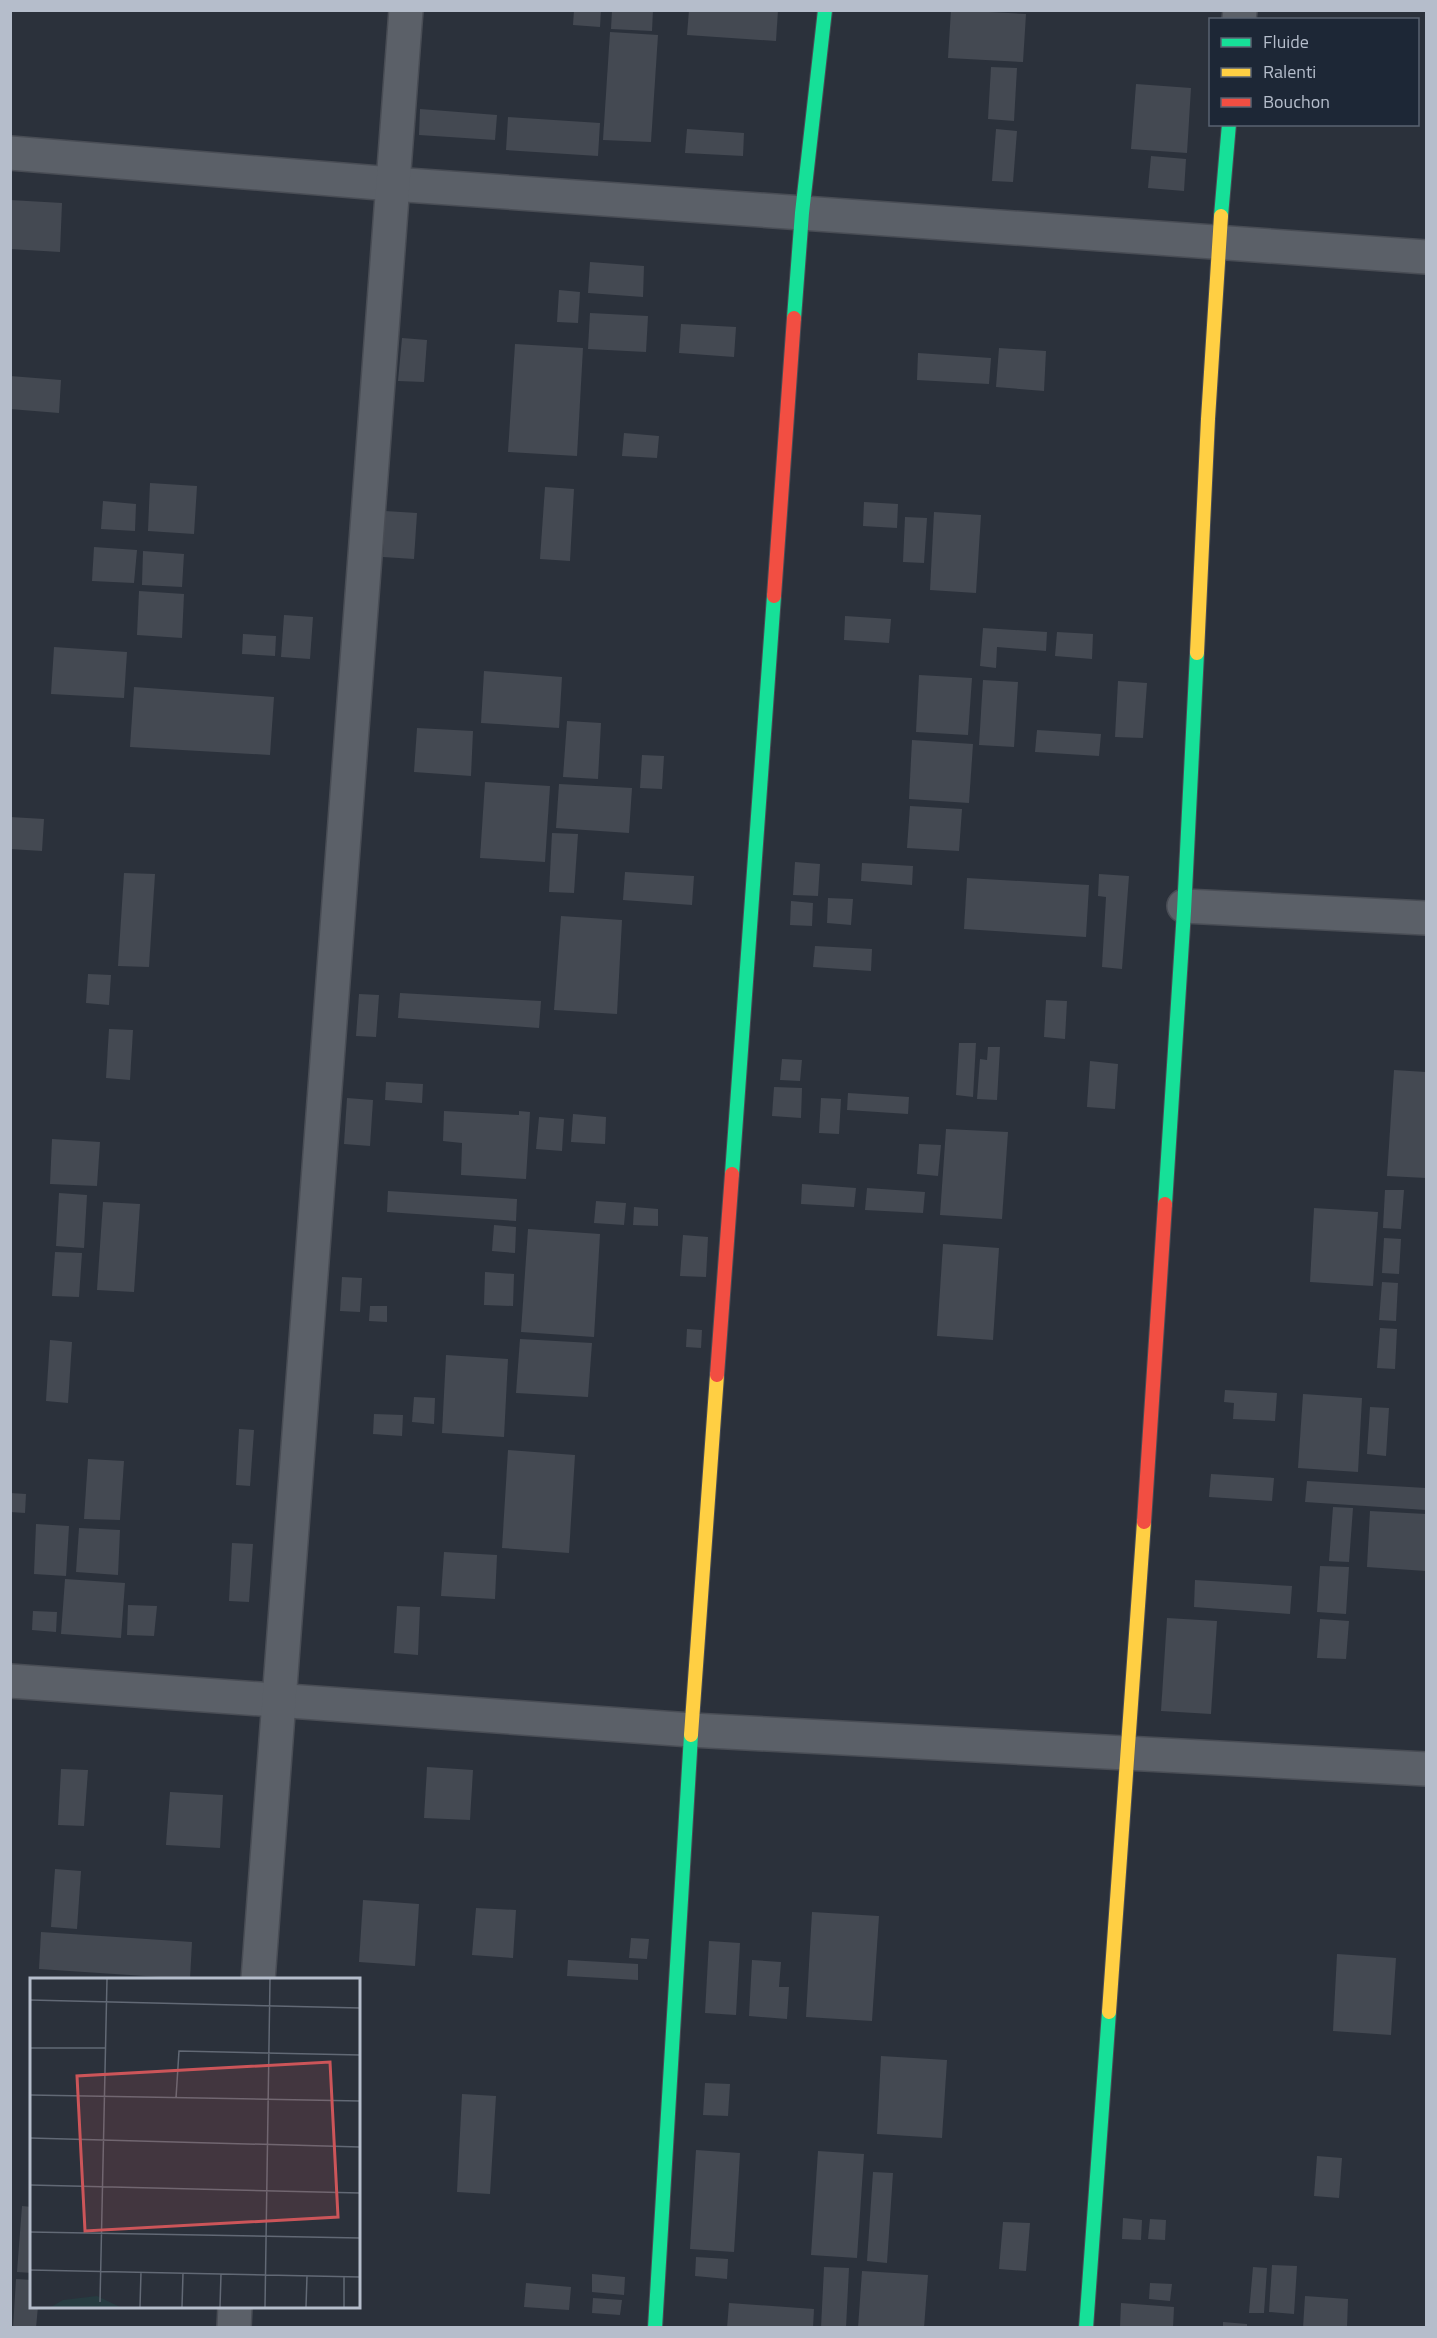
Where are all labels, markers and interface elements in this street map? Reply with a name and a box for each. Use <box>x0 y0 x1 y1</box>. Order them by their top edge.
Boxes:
legend <box>1209 18 1419 126</box>
text: Fluide <box>1263 28 1309 55</box>
text: Ralenti <box>1263 58 1316 85</box>
text: Bouchon <box>1263 88 1330 115</box>
inset map <box>30 1978 360 2308</box>

